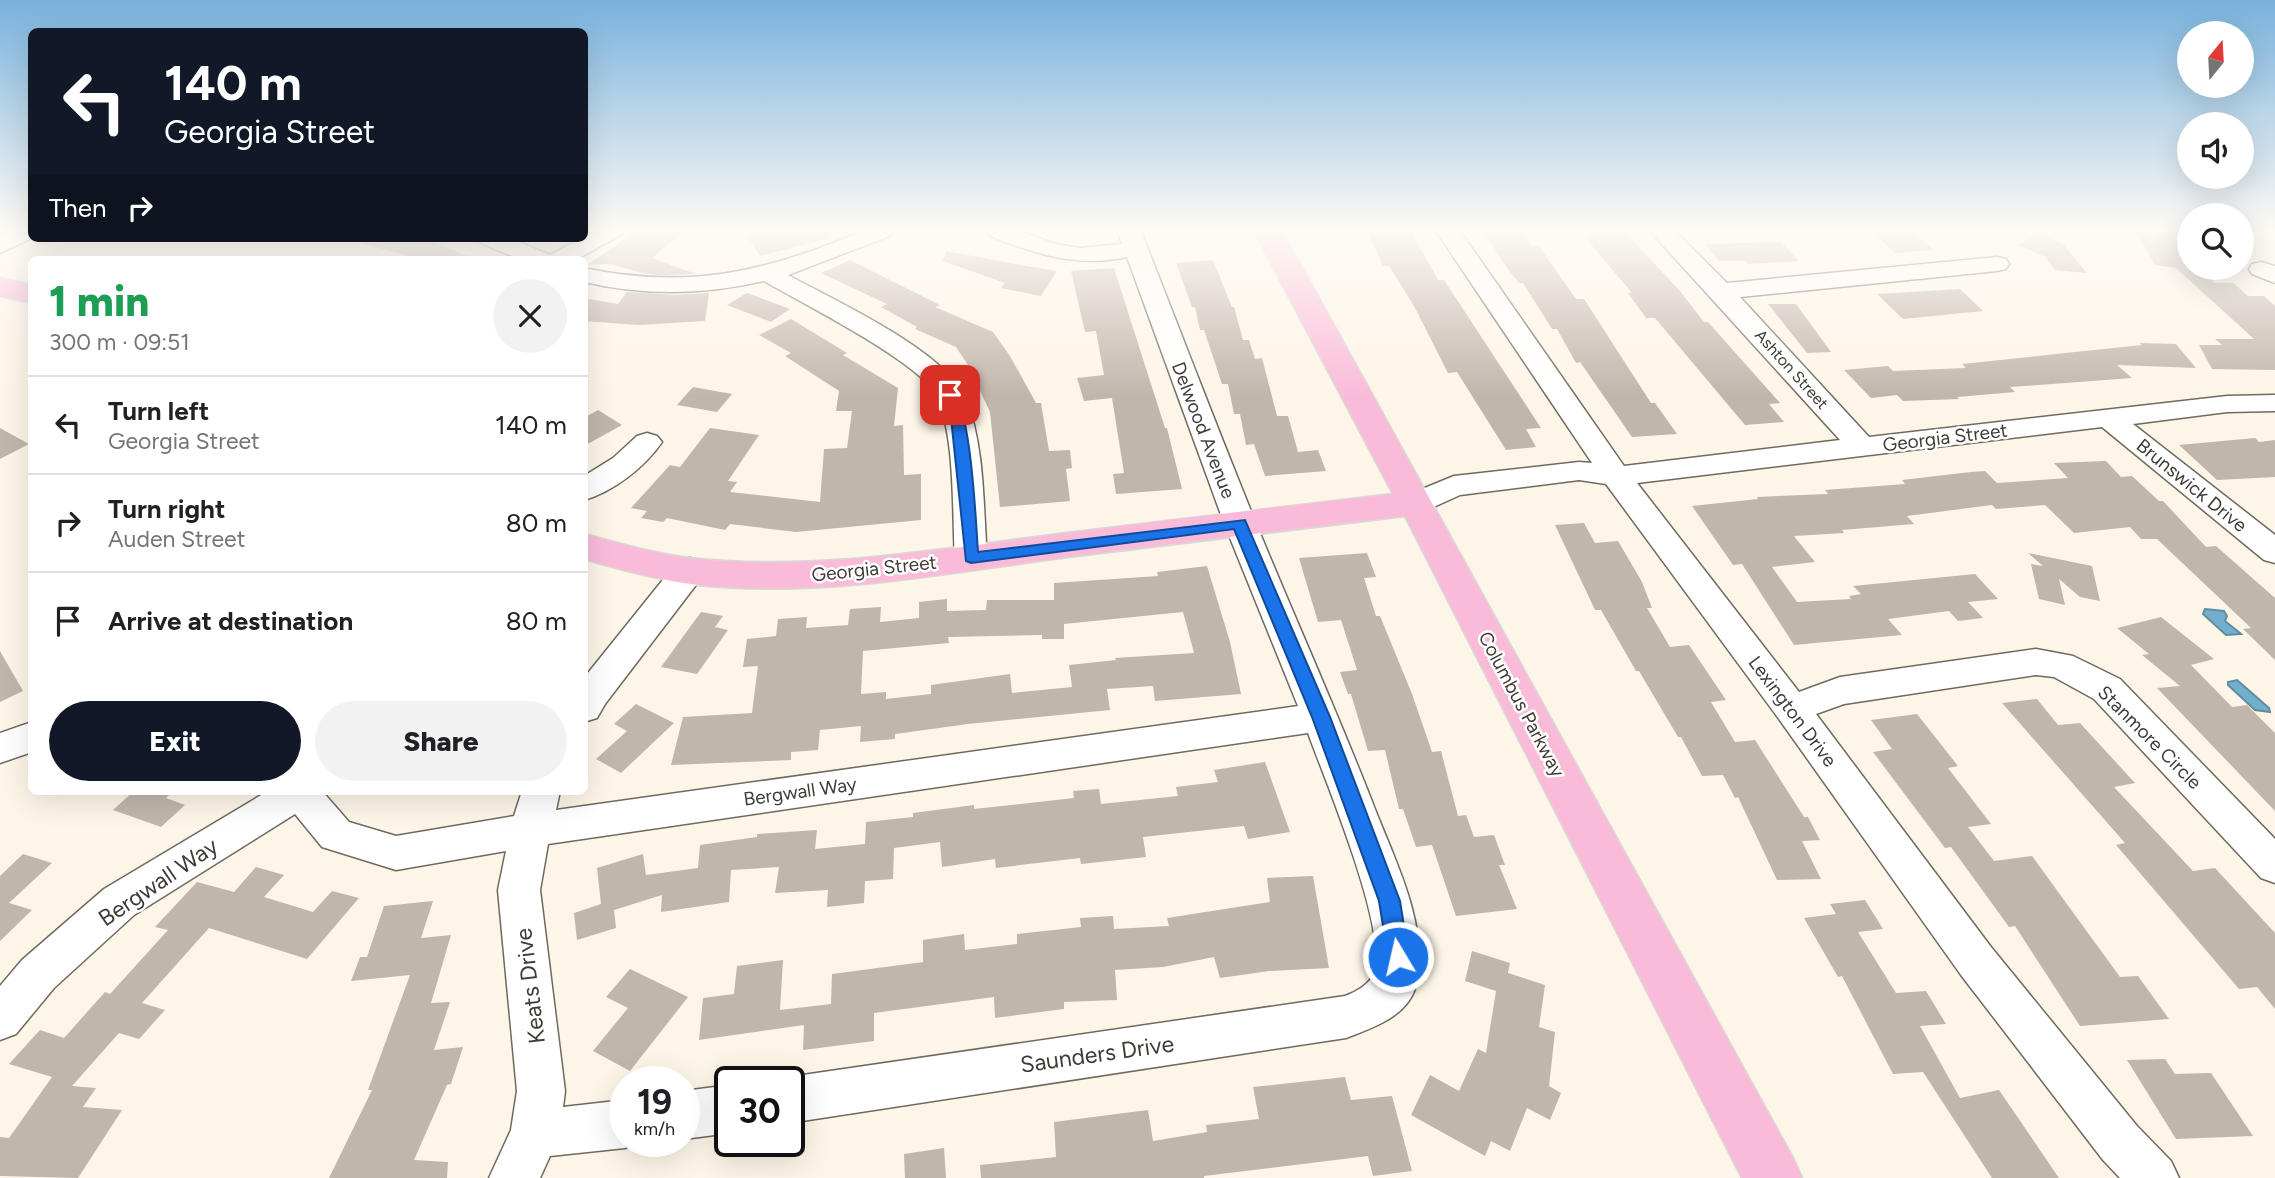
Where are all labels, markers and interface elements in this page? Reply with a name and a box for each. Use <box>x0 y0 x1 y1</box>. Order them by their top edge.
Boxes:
north arrow <box>2177 21 2254 98</box>
map controls <box>2177 21 2254 280</box>
text: 140 m <box>164 53 302 112</box>
icon: left <box>49 56 140 147</box>
button: sound <box>2177 112 2254 189</box>
text: Georgia Street <box>164 113 375 151</box>
icon: right <box>121 189 159 227</box>
text: Then <box>49 192 107 224</box>
button: search <box>2177 203 2254 280</box>
text: 1 min <box>49 276 149 327</box>
button: close <box>493 279 567 353</box>
street label: Ashton Street <box>1751 326 1832 413</box>
text: 300 m · 09:51 <box>49 328 190 356</box>
street label: Delwood Avenue <box>1167 359 1240 502</box>
pin <box>920 365 980 425</box>
icon: arrive <box>931 376 969 414</box>
text: Turn left <box>108 395 209 427</box>
icon: left <box>49 406 87 444</box>
text: 140 m <box>495 409 567 441</box>
street label: Georgia Street <box>1881 418 2009 457</box>
text: Georgia Street <box>108 427 260 455</box>
street label: Brunswick Drive <box>2132 434 2252 537</box>
text: Turn right <box>108 493 225 525</box>
icon: right <box>49 504 87 542</box>
text: 80 m <box>506 507 567 539</box>
text: Auden Street <box>108 525 245 553</box>
street label: Georgia Street <box>810 551 938 586</box>
icon: arrive <box>49 602 87 640</box>
text: Arrive at destination <box>108 605 353 637</box>
text: 80 m <box>506 605 567 637</box>
street label: Columbus Parkway <box>1474 628 1570 781</box>
street label: Lexington Drive <box>1743 651 1842 771</box>
street label: Stanmore Circle <box>2093 681 2206 794</box>
button: Exit <box>49 701 301 781</box>
button: Share <box>315 701 567 781</box>
street label: Bergwall Way <box>742 772 858 811</box>
street label: Bergwall Way <box>93 832 223 932</box>
position arrow <box>1361 920 1435 994</box>
street label: Keats Drive <box>509 927 551 1045</box>
street label: Saunders Drive <box>1018 1029 1176 1079</box>
speed limit sign: 30 <box>714 1066 805 1157</box>
text: 19 <box>637 1081 672 1123</box>
text: km/h <box>634 1118 675 1140</box>

